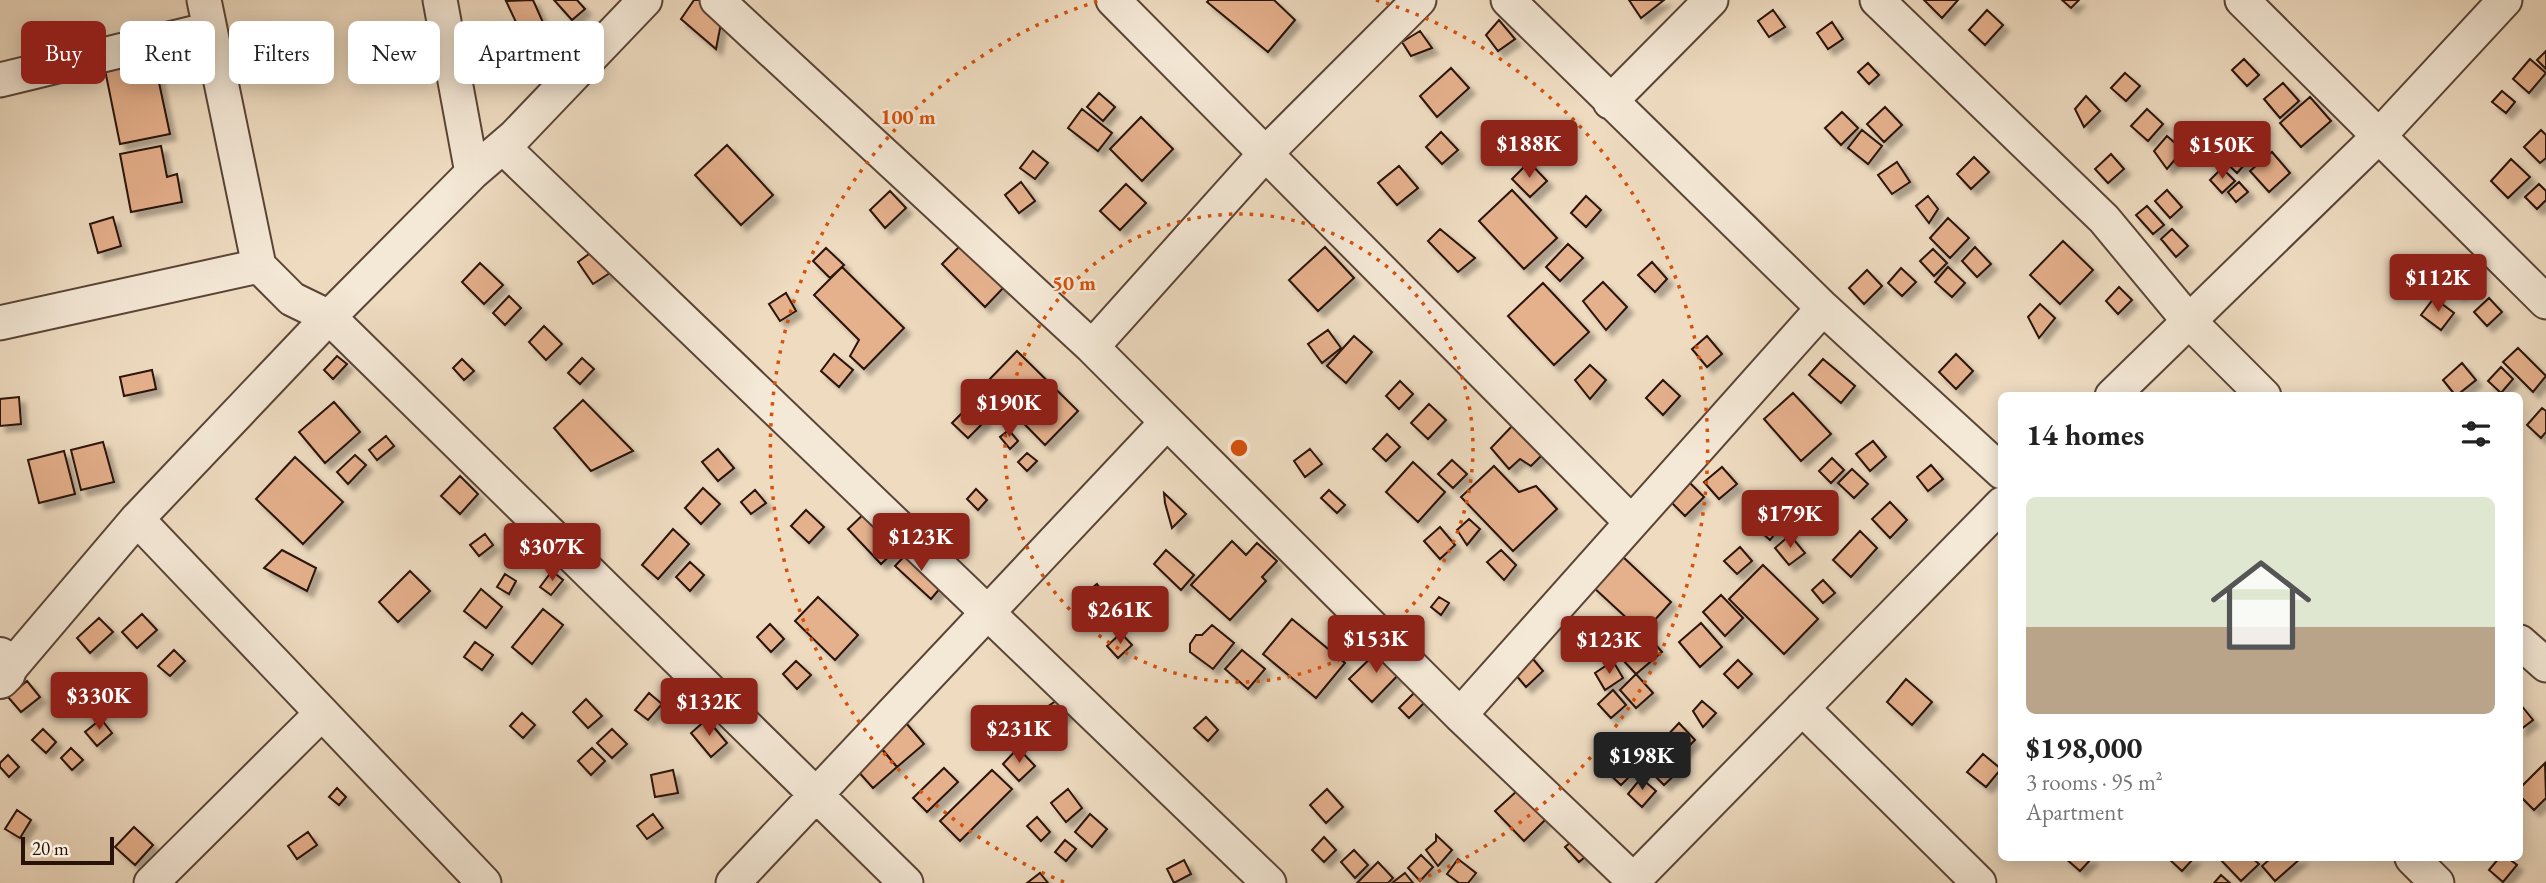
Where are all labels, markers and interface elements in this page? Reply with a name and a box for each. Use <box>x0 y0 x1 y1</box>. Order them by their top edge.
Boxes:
chip: Buy <box>21 21 106 84</box>
chip: Rent <box>120 21 215 84</box>
chip: Filters <box>229 21 334 84</box>
chip: New <box>348 21 440 84</box>
chip: Apartment <box>454 21 604 84</box>
text: 100 m <box>880 103 936 130</box>
pin: $188K <box>1480 120 1578 180</box>
pin: $150K <box>2173 122 2271 181</box>
text: $188K <box>1497 128 1561 158</box>
text: $150K <box>2190 129 2254 159</box>
pin: $112K <box>2389 254 2487 314</box>
text: $112K <box>2406 262 2470 292</box>
text: 50 m <box>1052 269 1096 296</box>
pin: $190K <box>960 380 1058 439</box>
text: $190K <box>977 387 1041 417</box>
text: 14 homes <box>2026 415 2144 454</box>
icon: filters <box>2457 415 2495 453</box>
centre of rings <box>1227 436 1251 460</box>
pin: $179K <box>1741 490 1839 550</box>
text: $179K <box>1758 498 1822 528</box>
pin: $123K <box>872 514 970 573</box>
text: $123K <box>889 521 953 551</box>
pin: $307K <box>503 524 601 583</box>
text: $307K <box>520 531 584 561</box>
icon: home <box>2198 542 2324 668</box>
pin: $261K <box>1071 586 1169 646</box>
text: $261K <box>1088 594 1152 624</box>
pin: $153K <box>1327 616 1425 675</box>
pin: $123K <box>1560 616 1658 676</box>
text: $153K <box>1344 623 1408 653</box>
text: $123K <box>1577 624 1641 654</box>
pin: $330K <box>50 672 148 732</box>
pin: $132K <box>660 678 758 738</box>
text: $330K <box>67 680 131 710</box>
text: $132K <box>677 686 741 716</box>
pin: $231K <box>970 706 1068 765</box>
text: $231K <box>987 713 1051 743</box>
text: $198,000 <box>2026 728 2142 767</box>
pin: $198K <box>1593 732 1691 792</box>
text: $198K <box>1610 740 1674 770</box>
text: 3 rooms · 95 m² <box>2026 767 2163 797</box>
text: Apartment <box>2026 797 2124 827</box>
scale bar <box>21 834 114 866</box>
text: 20 m <box>32 836 69 861</box>

